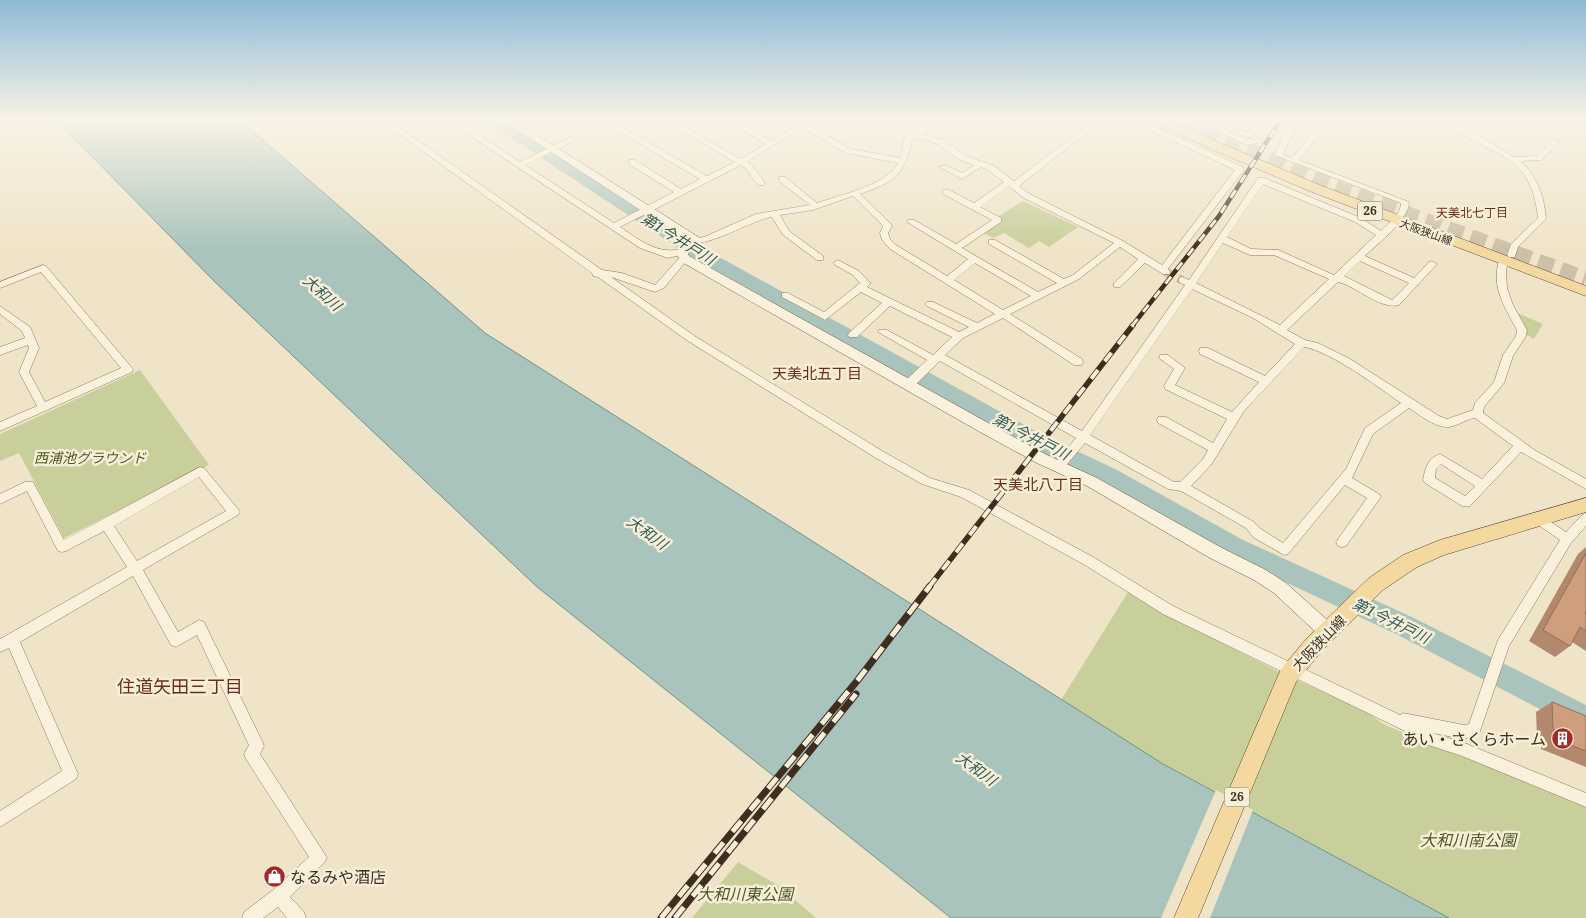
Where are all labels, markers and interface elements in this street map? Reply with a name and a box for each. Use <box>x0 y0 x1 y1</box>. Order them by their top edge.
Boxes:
road number: 26 <box>1358 202 1382 220</box>
district label: 天美北七丁目 <box>1436 204 1508 221</box>
water label: 第1今井戸川 <box>638 208 721 270</box>
street label: 大阪狭山線 <box>1398 215 1455 248</box>
water label: 大和川 <box>299 270 348 316</box>
district label: 天美北五丁目 <box>772 363 862 383</box>
water label: 第1今井戸川 <box>990 408 1075 465</box>
park label: 西浦池グラウンド <box>34 448 147 467</box>
district label: 天美北八丁目 <box>993 474 1083 494</box>
water label: 大和川 <box>624 511 673 555</box>
water label: 第1今井戸川 <box>1350 593 1435 648</box>
street label: 大阪狭山線 <box>1287 611 1350 674</box>
district label: 住道矢田三丁目 <box>117 674 243 698</box>
building icon: あい・さくらホーム <box>1550 727 1574 751</box>
place label: あい・さくらホーム <box>1402 728 1546 750</box>
water label: 大和川 <box>953 747 1002 791</box>
road number: 26 <box>1224 788 1250 806</box>
park label: 大和川南公園 <box>1420 829 1518 851</box>
shop icon: なるみや酒店 <box>262 865 286 889</box>
place label: なるみや酒店 <box>290 866 386 888</box>
park label: 大和川東公園 <box>697 883 795 905</box>

